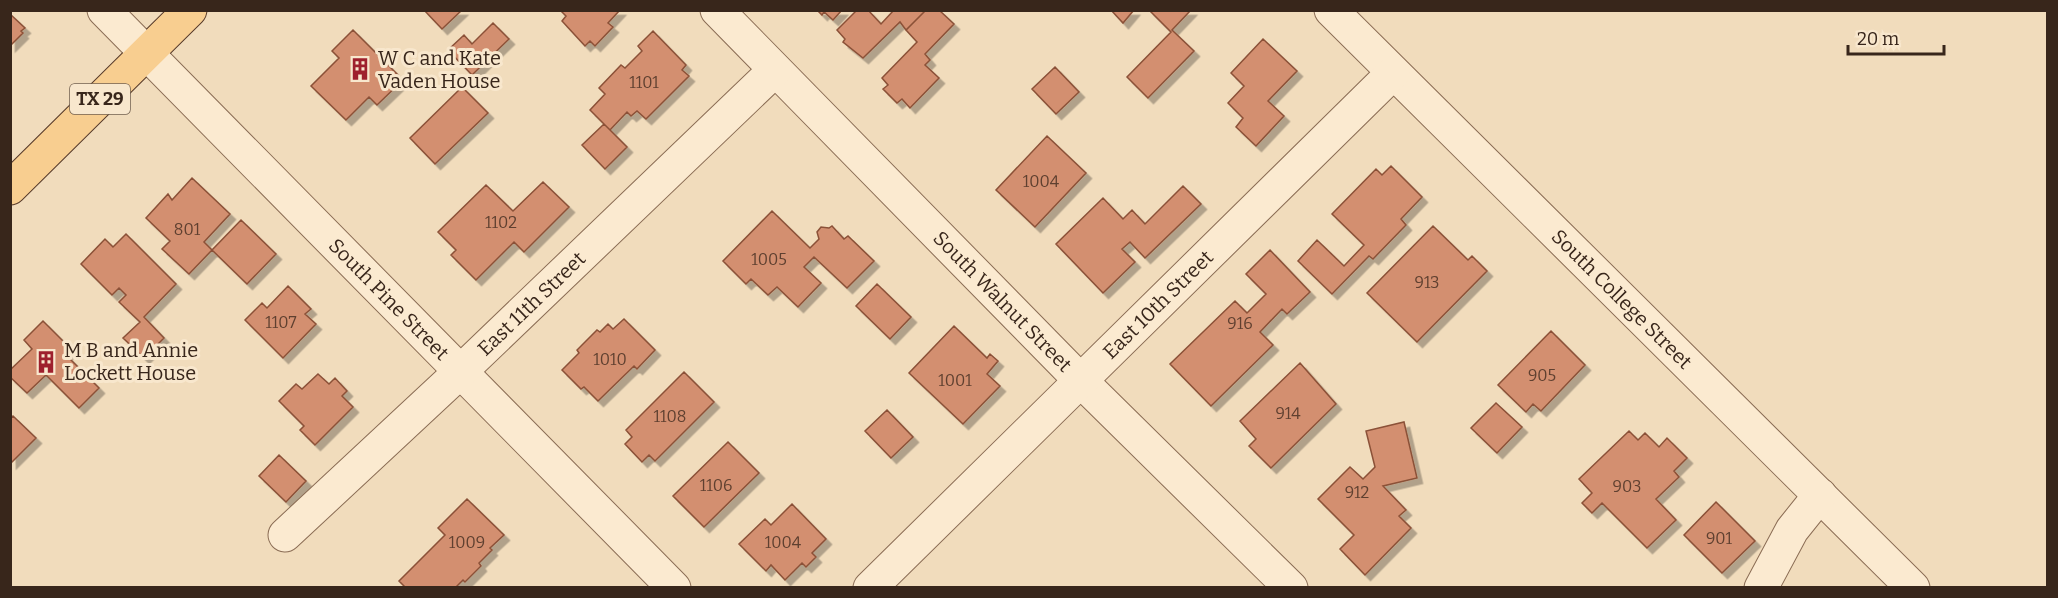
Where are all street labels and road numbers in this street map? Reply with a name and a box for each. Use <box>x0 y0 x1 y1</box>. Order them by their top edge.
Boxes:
road number: TX 29 <box>70 84 130 114</box>
street label: South College Street <box>1547 224 1697 374</box>
street label: South Walnut Street <box>929 226 1077 377</box>
street label: South Pine Street <box>324 233 454 365</box>
street label: East 10th Street <box>1098 245 1218 364</box>
street label: East 11th Street <box>472 246 590 361</box>

